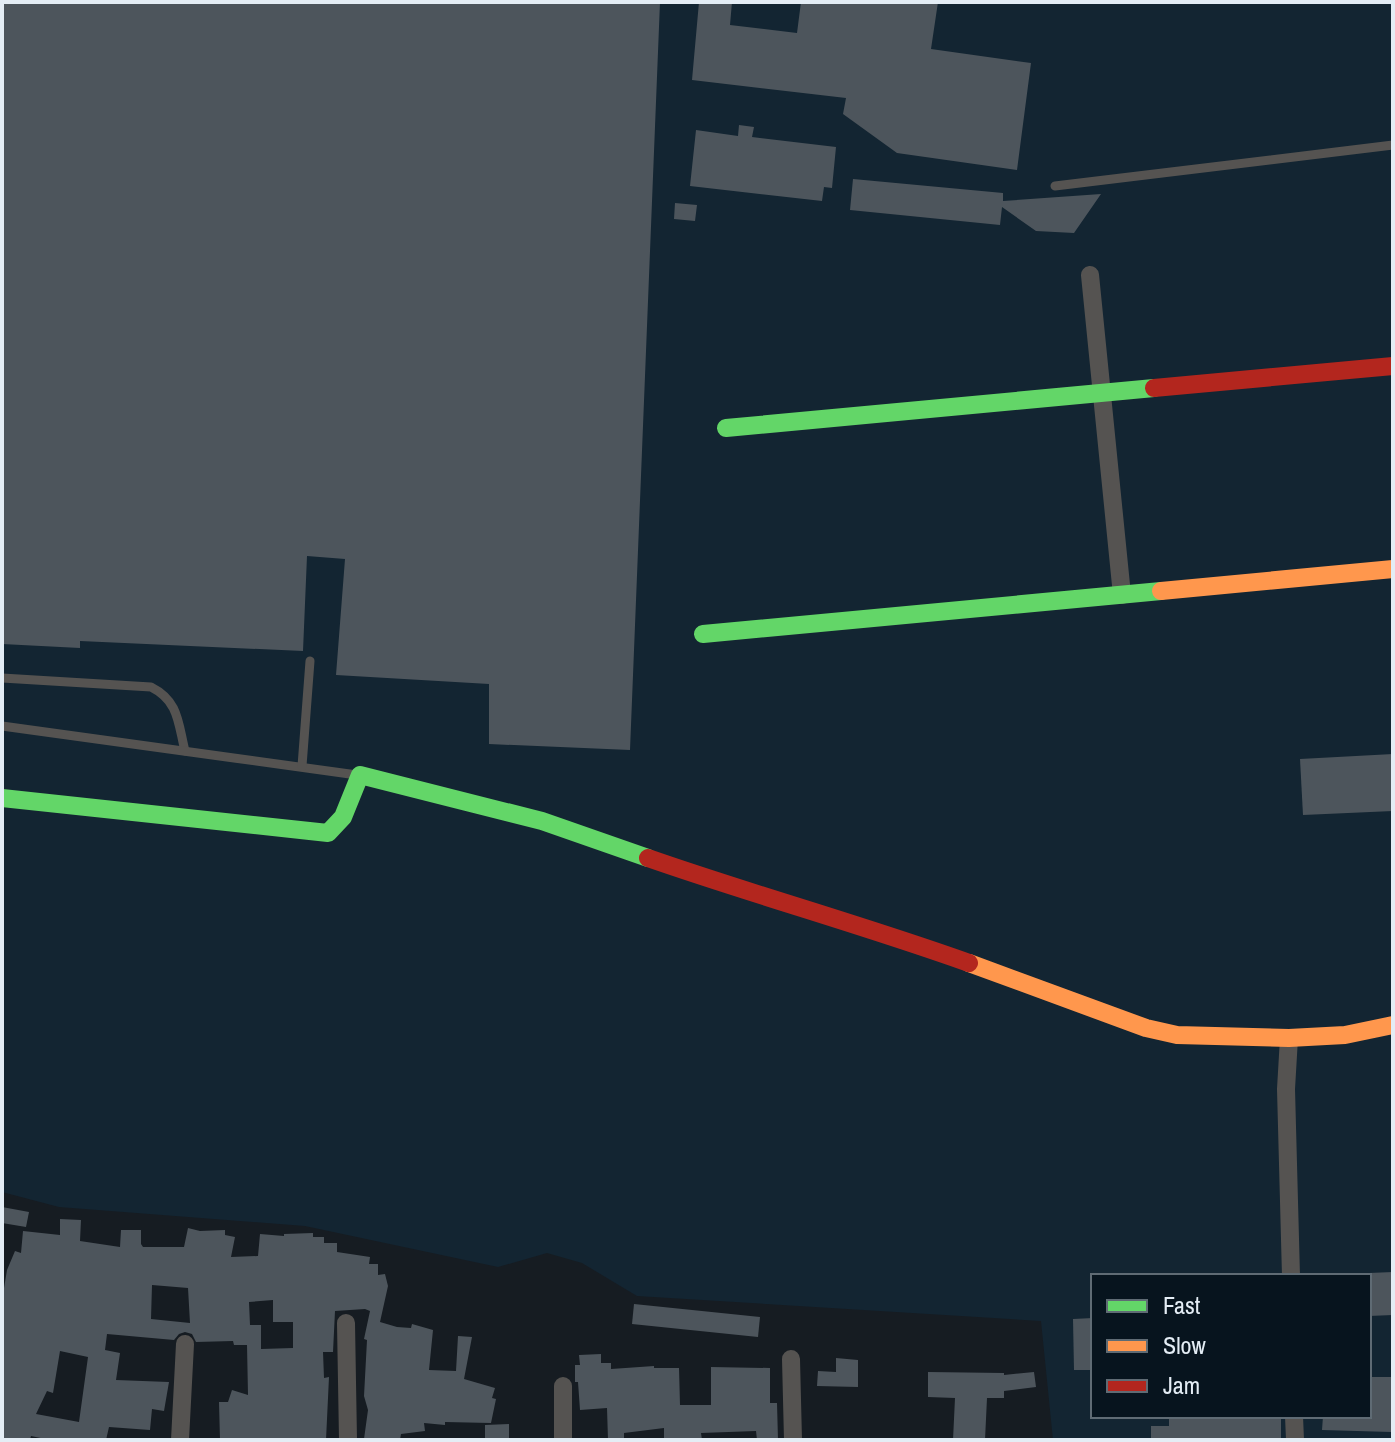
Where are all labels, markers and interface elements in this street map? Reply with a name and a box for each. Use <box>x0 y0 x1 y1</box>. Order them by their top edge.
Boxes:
legend <box>1091 1274 1371 1418</box>
text: Fast <box>1163 1289 1201 1321</box>
text: Slow <box>1163 1329 1206 1361</box>
text: Jam <box>1163 1369 1200 1401</box>

